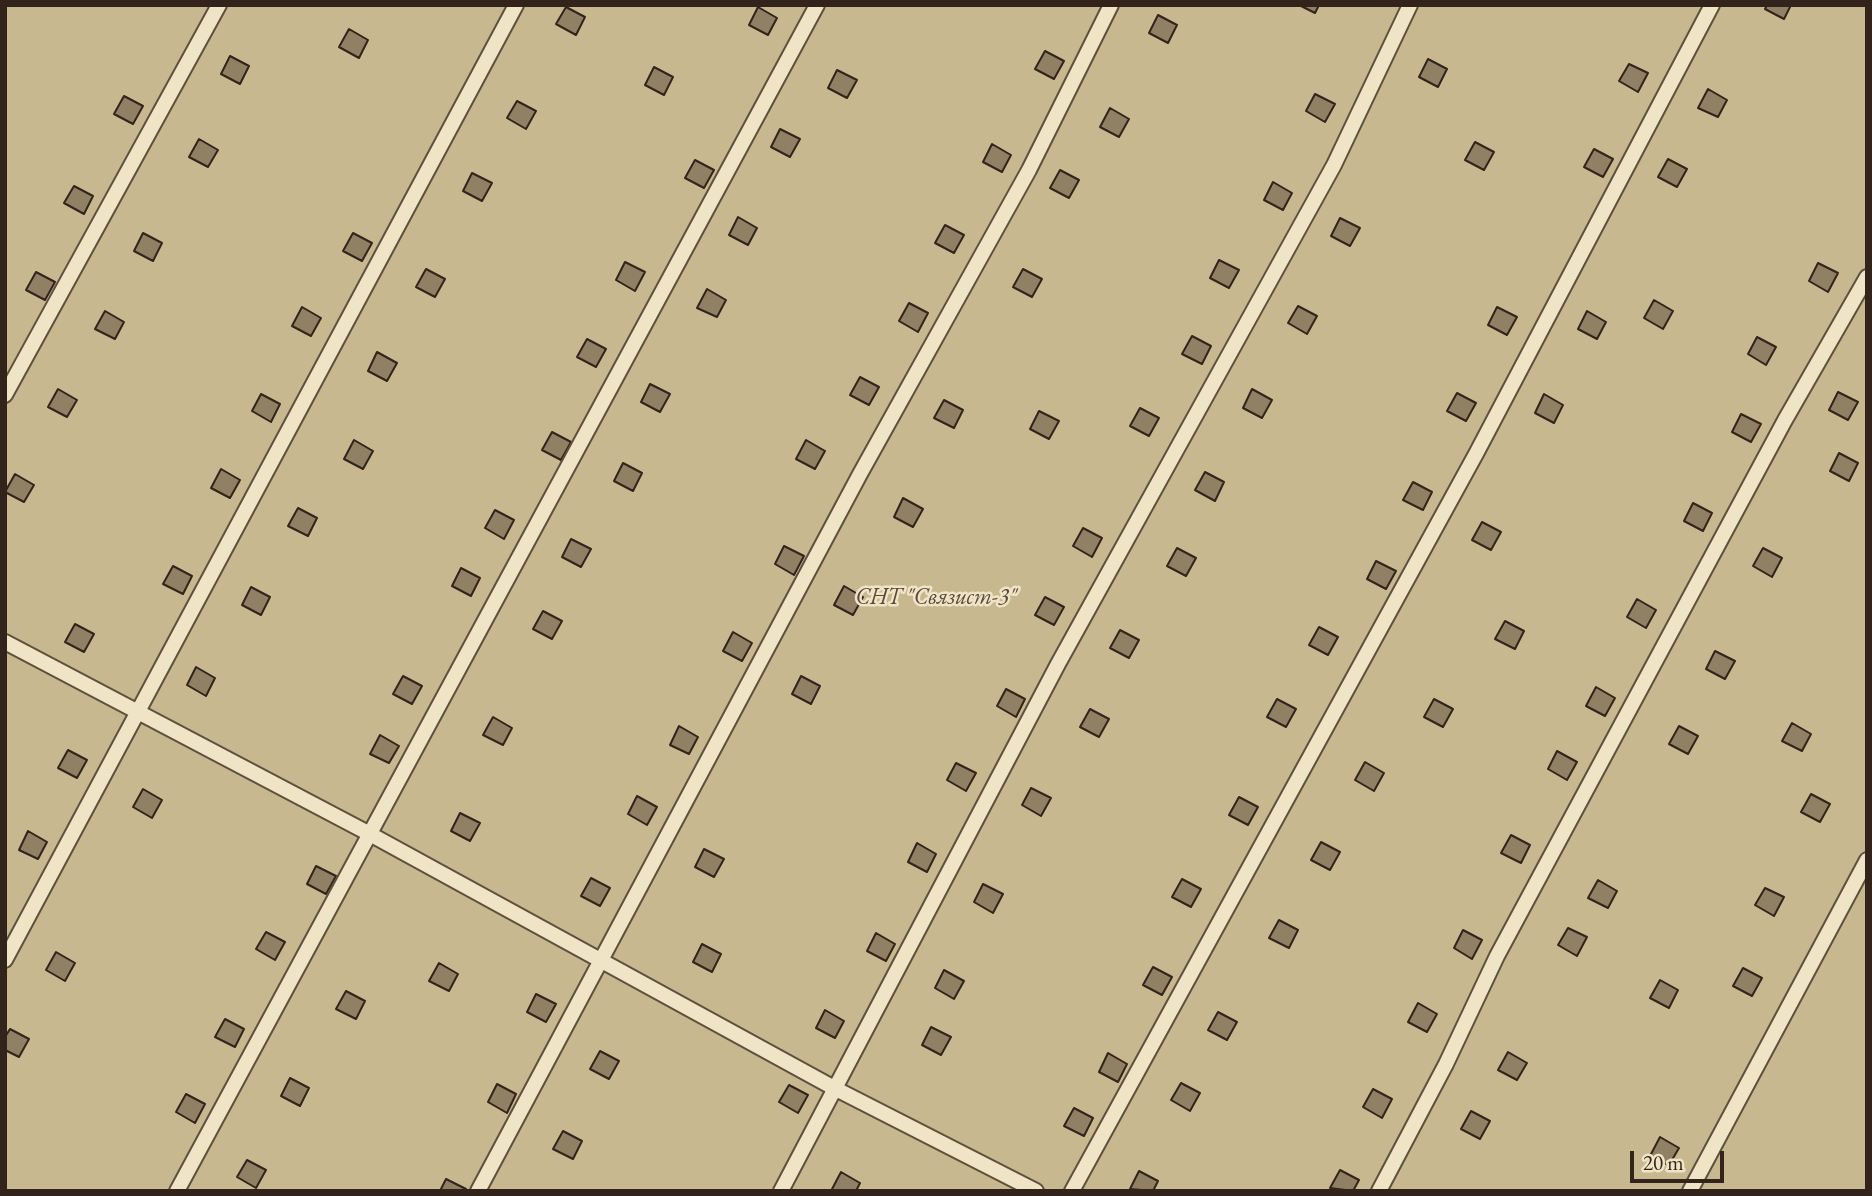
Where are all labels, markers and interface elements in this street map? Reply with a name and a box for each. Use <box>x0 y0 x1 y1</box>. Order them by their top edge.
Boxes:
park label: СНТ "Связист-3" <box>855 584 1017 612</box>
scale bar <box>1634 1136 1728 1180</box>
text: 20 m <box>1643 1149 1684 1176</box>

